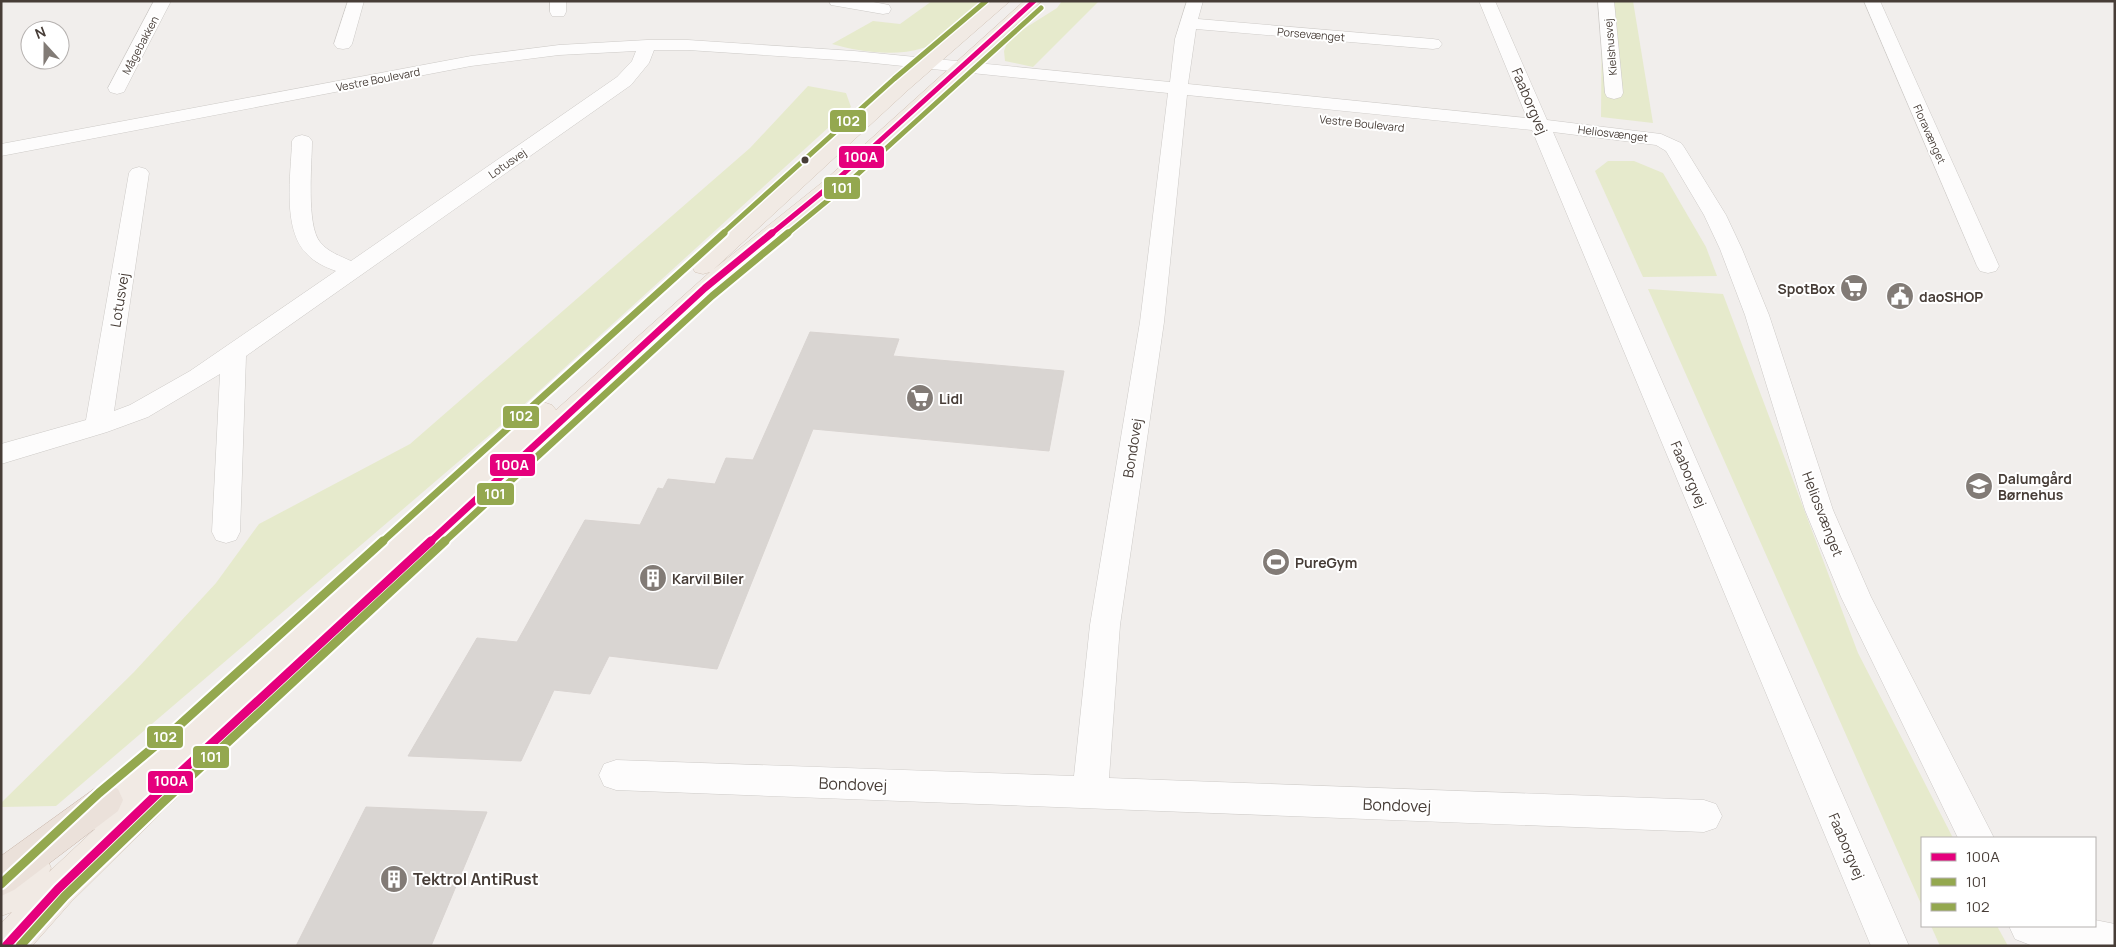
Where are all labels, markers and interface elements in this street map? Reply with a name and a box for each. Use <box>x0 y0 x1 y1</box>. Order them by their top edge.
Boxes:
street label: Mågebakken <box>118 13 162 77</box>
street label: Kielshusvej <box>1600 18 1620 76</box>
north arrow <box>20 20 70 70</box>
text: N <box>32 22 48 43</box>
street label: Porsevænget <box>1276 24 1346 44</box>
street label: Vestre Boulevard <box>335 63 421 95</box>
street label: Faaborgvej <box>1507 65 1553 137</box>
street label: Floravænget <box>1910 102 1950 166</box>
line badge: 102 <box>829 109 867 133</box>
text: 102 <box>836 111 860 130</box>
street label: Vestre Boulevard <box>1319 111 1405 135</box>
street label: Heliosvænget <box>1577 121 1649 145</box>
street label: Lotusvej <box>485 144 529 182</box>
line badge: 100A <box>838 145 885 169</box>
text: 100A <box>844 147 879 166</box>
unlabelled marker <box>800 155 810 165</box>
line badge: 101 <box>823 176 861 200</box>
text: 101 <box>831 178 853 197</box>
street label: Lotusvej <box>105 271 133 329</box>
supermarket icon: SpotBox <box>1839 273 1869 303</box>
place label: SpotBox <box>1777 279 1835 298</box>
public building icon: daoSHOP <box>1885 281 1915 311</box>
place label: daoSHOP <box>1919 287 1983 306</box>
supermarket icon: Lidl <box>905 383 935 413</box>
place label: Lidl <box>939 389 963 408</box>
line badge: 102 <box>502 405 540 429</box>
text: 102 <box>509 406 533 425</box>
street label: Bondovej <box>1118 417 1146 479</box>
street label: Faaborgvej <box>1666 438 1712 510</box>
line badge: 100A <box>489 453 536 477</box>
text: 100A <box>495 455 530 474</box>
street label: Heliosvænget <box>1798 469 1848 560</box>
place label: Dalumgård Børnehus <box>1998 469 2072 504</box>
school or university icon: Dalumgård Børnehus <box>1964 471 1994 501</box>
line badge: 101 <box>476 482 515 506</box>
text: 101 <box>484 484 506 503</box>
sports icon: PureGym <box>1261 547 1291 577</box>
place label: PureGym <box>1295 553 1357 572</box>
building icon: Karvil Biler <box>638 563 668 593</box>
place label: Karvil Biler <box>672 569 744 588</box>
line badge: 102 <box>146 725 184 749</box>
text: 102 <box>153 727 177 746</box>
line badge: 101 <box>192 745 230 769</box>
text: 101 <box>200 747 222 766</box>
line badge: 100A <box>147 770 194 794</box>
text: 100A <box>154 771 189 790</box>
street label: Bondovej <box>818 772 888 796</box>
street label: Bondovej <box>1362 793 1432 817</box>
street label: Faaborgvej <box>1824 810 1870 882</box>
legend <box>1921 837 2096 927</box>
text: 100A <box>1966 846 2000 867</box>
building icon: Tektrol AntiRust <box>379 864 409 894</box>
place label: Tektrol AntiRust <box>413 868 539 890</box>
text: 101 <box>1966 871 1987 892</box>
text: 102 <box>1966 896 1990 917</box>

